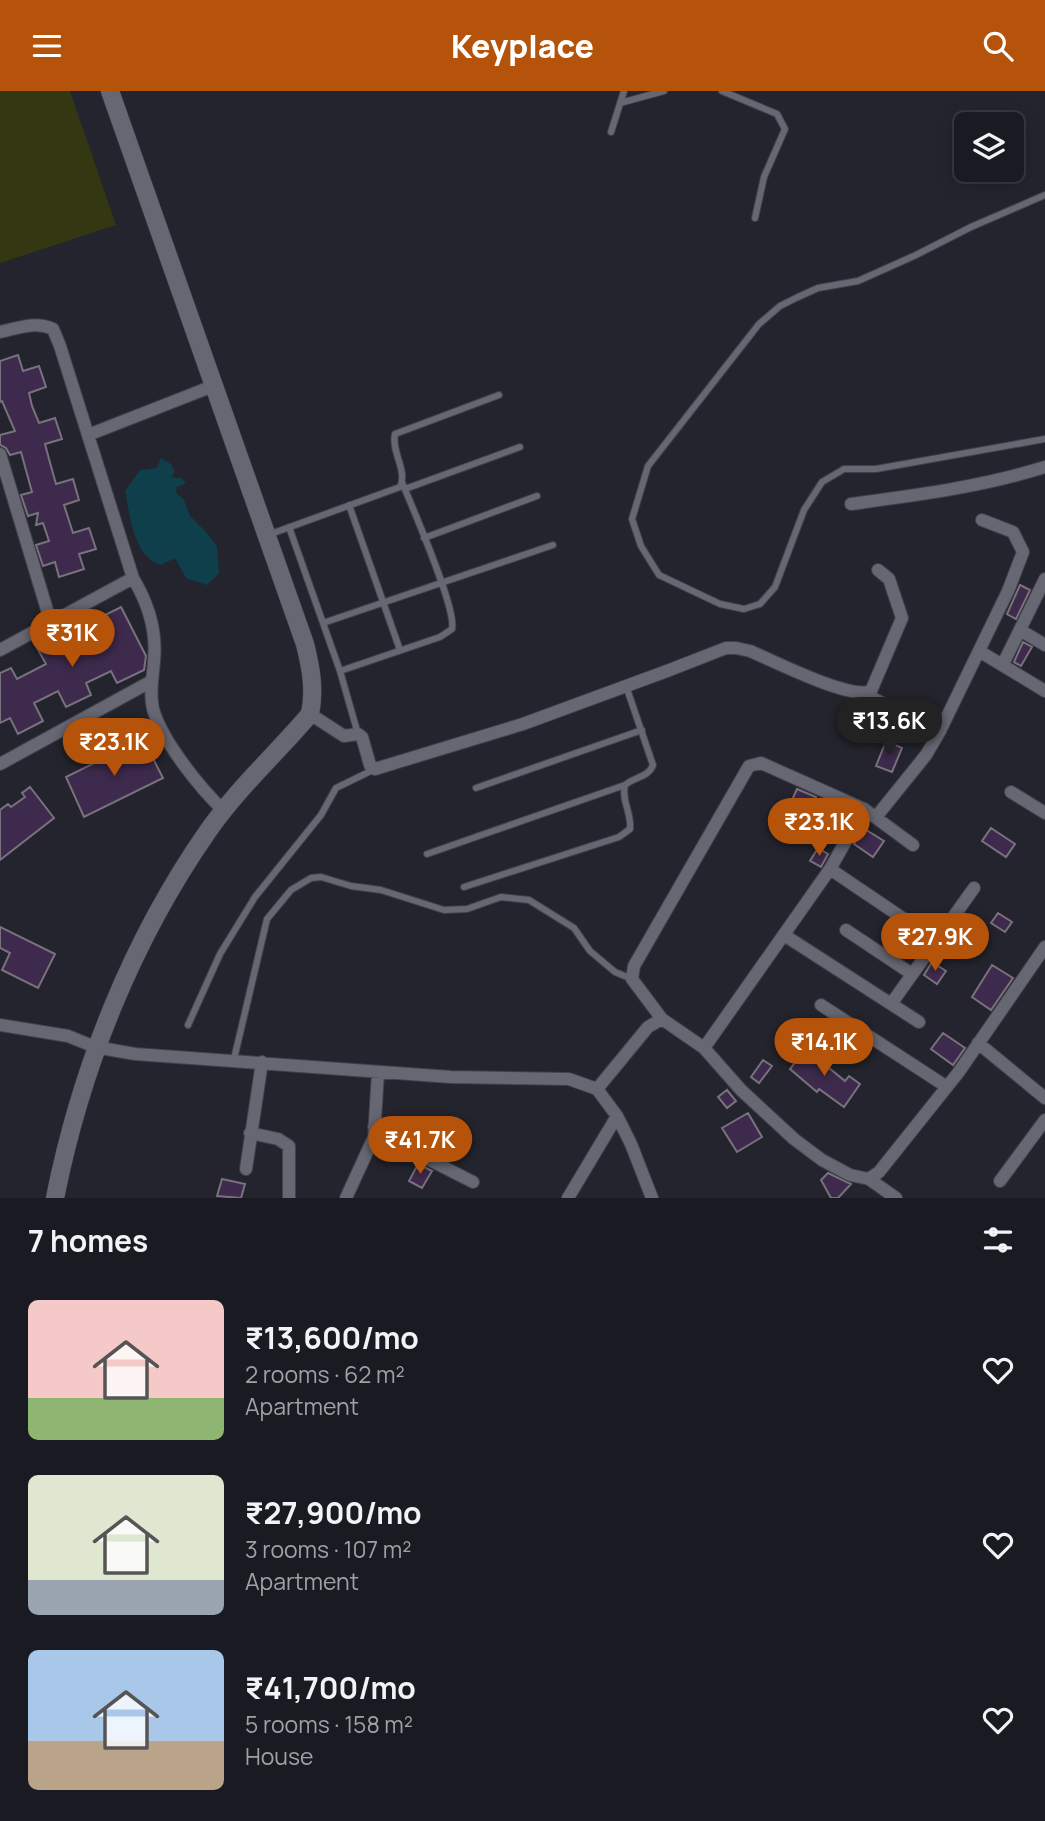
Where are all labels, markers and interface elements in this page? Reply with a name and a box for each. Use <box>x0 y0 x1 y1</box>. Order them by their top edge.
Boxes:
text: Keyplace <box>451 24 594 68</box>
icon: menu <box>28 27 66 65</box>
icon: search <box>979 27 1017 65</box>
map controls <box>954 112 1024 182</box>
button: layers <box>954 112 1024 182</box>
pin: ₹31K <box>31 609 113 669</box>
text: ₹31K <box>46 616 98 648</box>
pin: ₹13.6K <box>832 697 946 757</box>
text: ₹13.6K <box>852 704 926 736</box>
pin: ₹23.1K <box>57 719 171 778</box>
text: ₹23.1K <box>79 725 149 757</box>
pin: ₹23.1K <box>762 799 876 858</box>
text: ₹23.1K <box>784 805 854 837</box>
pin: ₹27.9K <box>878 913 992 973</box>
text: ₹27.9K <box>897 920 973 952</box>
pin: ₹14.1K <box>767 1019 881 1078</box>
text: ₹14.1K <box>791 1025 858 1057</box>
pin: ₹41.7K <box>363 1117 477 1176</box>
text: ₹41.7K <box>384 1123 456 1155</box>
text: 7 homes <box>28 1220 148 1261</box>
icon: filters <box>979 1221 1017 1259</box>
text: ₹13,600/mo <box>245 1317 419 1358</box>
icon: home <box>84 1328 168 1412</box>
icon: heart <box>979 1351 1017 1389</box>
text: 2 rooms · 62 m² <box>245 1358 405 1390</box>
text: Apartment <box>245 1390 359 1422</box>
text: ₹27,900/mo <box>245 1492 422 1533</box>
icon: home <box>84 1503 168 1587</box>
icon: heart <box>979 1526 1017 1564</box>
text: 3 rooms · 107 m² <box>245 1533 411 1565</box>
text: Apartment <box>245 1565 359 1597</box>
text: ₹41,700/mo <box>245 1667 416 1708</box>
icon: home <box>84 1678 168 1762</box>
icon: heart <box>979 1701 1017 1739</box>
text: 5 rooms · 158 m² <box>245 1708 413 1740</box>
text: House <box>245 1740 314 1772</box>

